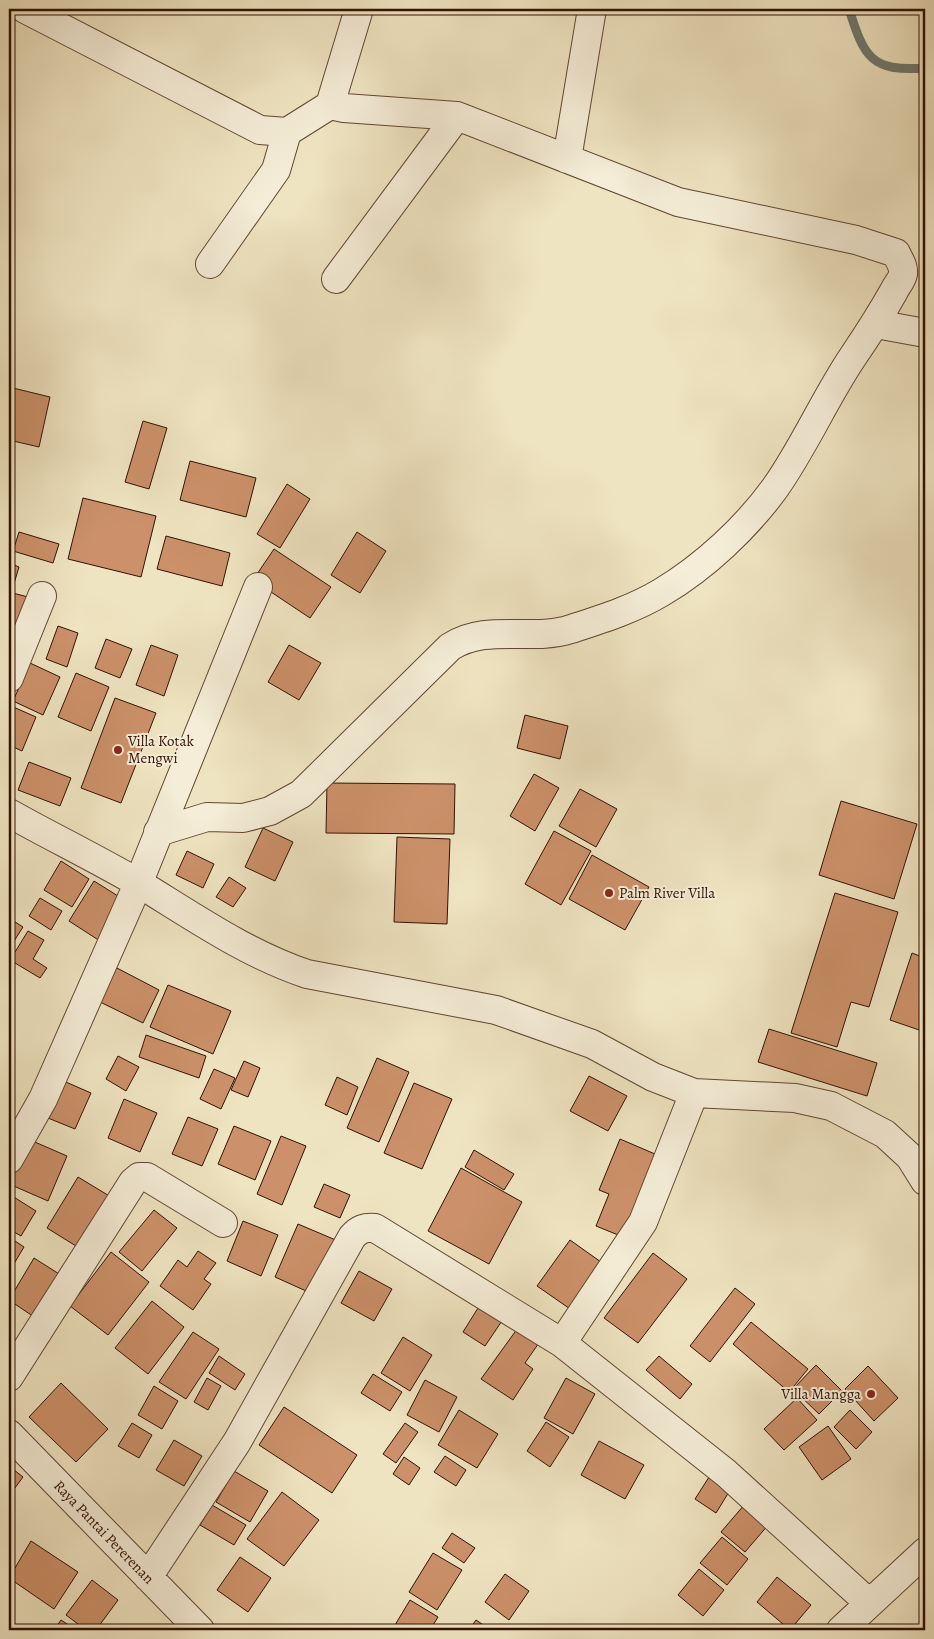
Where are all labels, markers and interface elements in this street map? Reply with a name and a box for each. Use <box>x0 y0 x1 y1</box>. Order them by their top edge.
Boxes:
place label: Villa Kotak Mengwi <box>127 731 194 768</box>
marker: Villa Kotak Mengwi <box>112 744 124 756</box>
place label: Palm River Villa <box>619 883 715 903</box>
marker: Palm River Villa <box>603 887 615 899</box>
place label: Villa Mangga <box>780 1384 861 1404</box>
marker: Villa Mangga <box>865 1388 877 1400</box>
street label: Raya Pantai Pererenan <box>49 1476 159 1588</box>

